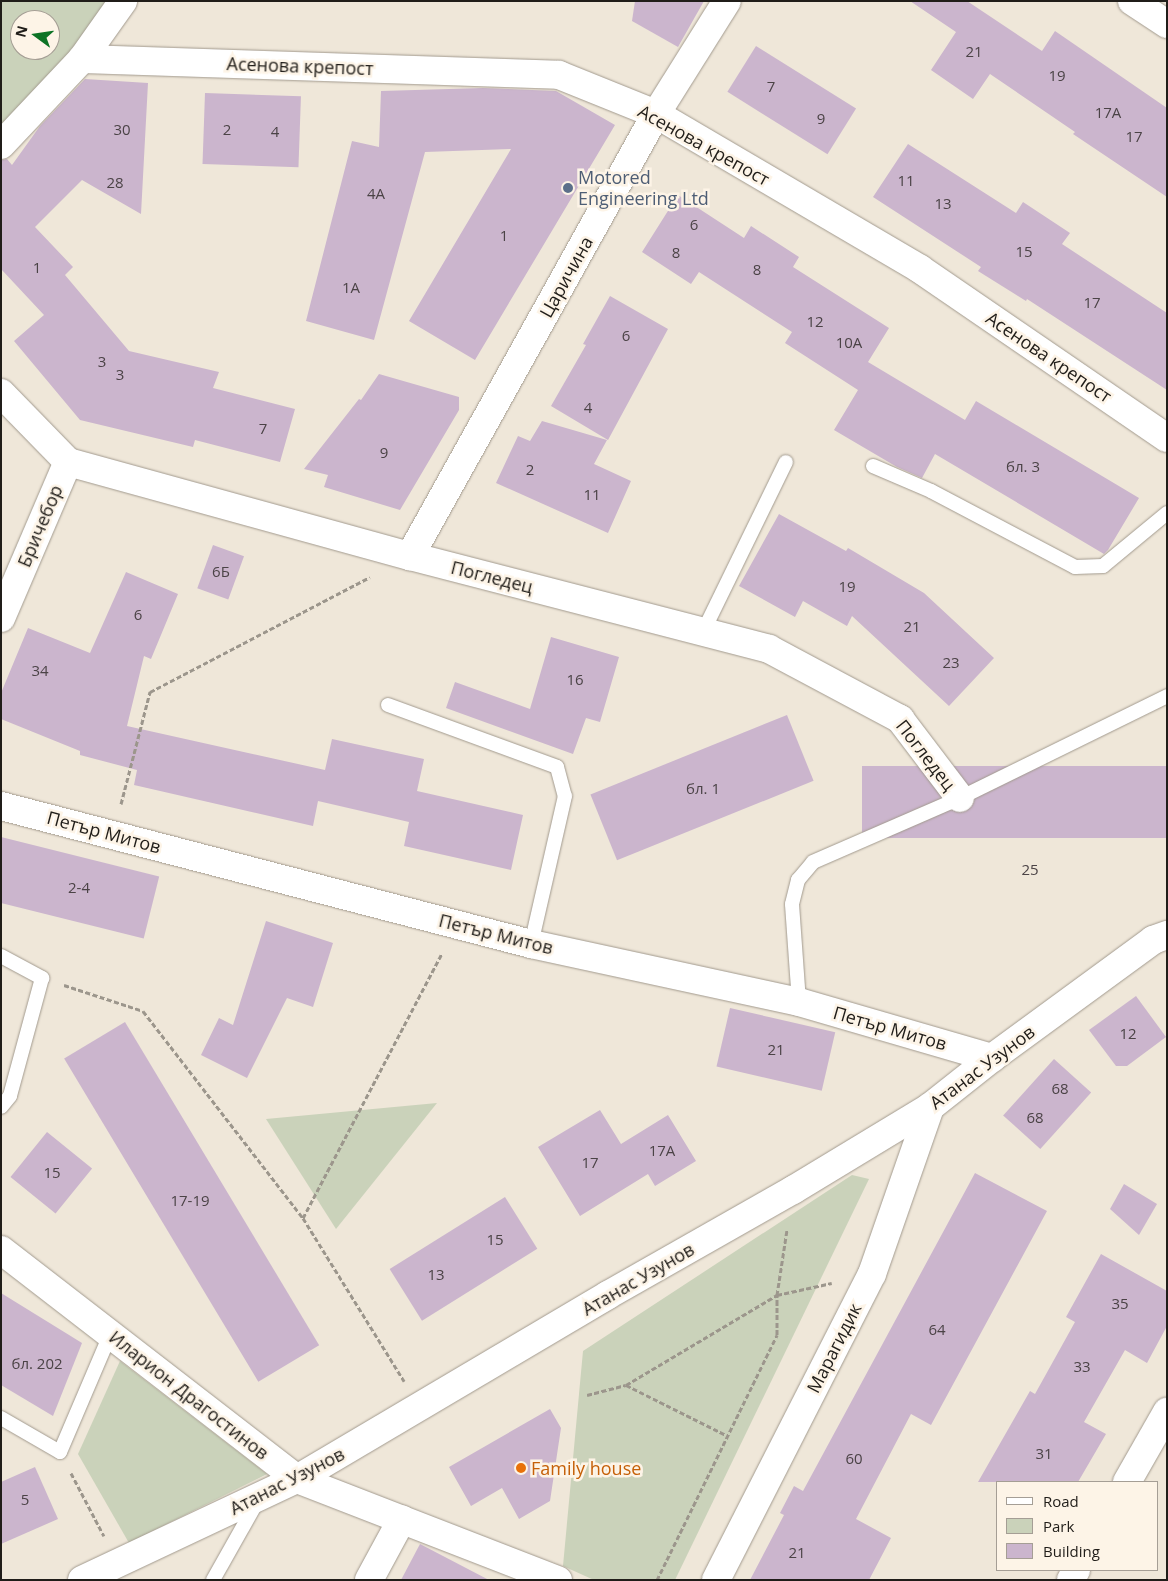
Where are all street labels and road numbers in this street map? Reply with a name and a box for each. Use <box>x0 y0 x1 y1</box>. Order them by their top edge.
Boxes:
street label: Асенова крепост <box>226 53 374 79</box>
street label: Асенова крепост <box>635 100 773 190</box>
street label: Царичина <box>535 233 597 321</box>
street label: Асенова крепост <box>982 307 1116 407</box>
street label: Бричебор <box>13 482 67 570</box>
street label: Погледец <box>449 556 535 598</box>
street label: Погледец <box>892 715 960 795</box>
street label: Петър Митов <box>45 806 163 858</box>
street label: Петър Митов <box>437 909 555 959</box>
street label: Петър Митов <box>831 1001 949 1055</box>
street label: Атанас Узунов <box>925 1020 1039 1114</box>
street label: Атанас Узунов <box>578 1238 698 1320</box>
street label: Марагидик <box>802 1300 866 1396</box>
street label: Иларион Драгостинов <box>105 1326 273 1464</box>
street label: Атанас Узунов <box>226 1443 348 1519</box>

